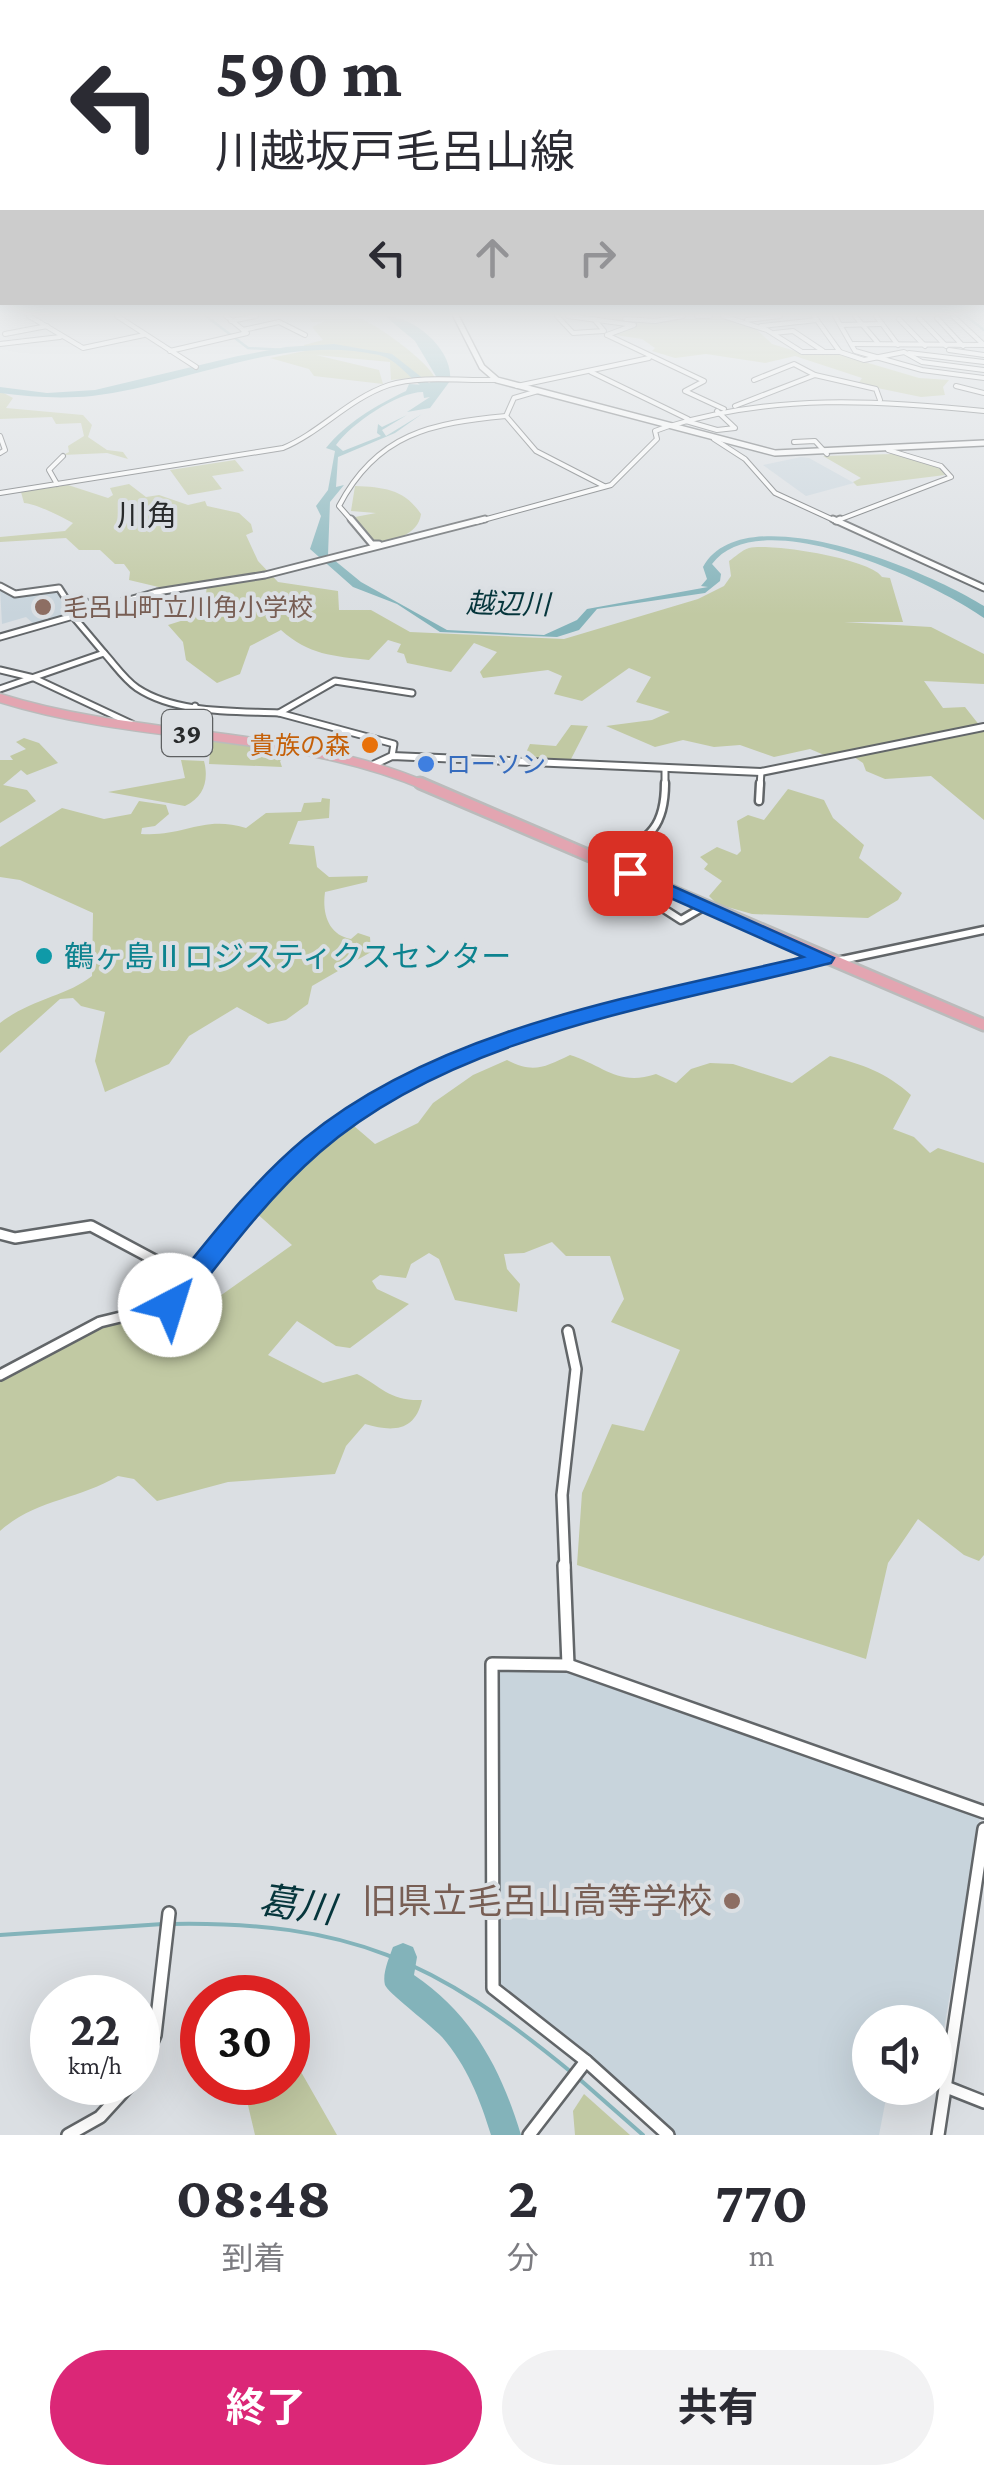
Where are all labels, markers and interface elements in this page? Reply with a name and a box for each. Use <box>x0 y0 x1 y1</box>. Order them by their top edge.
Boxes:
text: 590 m <box>215 33 402 111</box>
icon: left <box>50 40 180 170</box>
text: 川越坂戸毛呂山線 <box>215 127 575 177</box>
icon: left <box>360 230 415 285</box>
icon: ahead <box>465 230 520 285</box>
icon: right <box>570 230 625 285</box>
district label: 川角 <box>117 499 177 532</box>
water label: 越辺川 <box>466 588 553 620</box>
place label: 毛呂山町立川角小学校 <box>63 594 313 621</box>
marker: 毛呂山町立川角小学校 <box>32 596 54 618</box>
road number: 39 <box>162 710 212 756</box>
place label: 貴族の森 <box>250 732 350 759</box>
marker: 貴族の森 <box>359 734 381 756</box>
place label: ローソン <box>446 751 546 778</box>
marker: ローソン <box>415 753 437 775</box>
pin <box>588 831 673 916</box>
icon: arrive <box>603 846 658 901</box>
place label: 鶴ヶ島Ⅱロジスティクスセンター <box>64 940 511 973</box>
marker: 鶴ヶ島Ⅱロジスティクスセンター <box>33 945 55 967</box>
position arrow <box>118 1253 222 1357</box>
water label: 葛川 <box>256 1879 342 1932</box>
place label: 旧県立毛呂山高等学校 <box>362 1882 712 1921</box>
marker: 旧県立毛呂山高等学校 <box>721 1890 743 1912</box>
speed limit sign: 30 <box>180 1975 310 2105</box>
text: 22 <box>70 2000 120 2056</box>
map controls <box>852 2005 952 2105</box>
button: sound <box>852 2005 952 2105</box>
text: km/h <box>68 2052 122 2079</box>
text: 08:48 <box>176 2163 331 2230</box>
text: 2 <box>508 2163 538 2230</box>
text: 770 <box>715 2168 808 2235</box>
text: m <box>749 2237 774 2273</box>
text: 到着 <box>222 2240 286 2276</box>
text: 分 <box>507 2240 539 2276</box>
button: 終了 <box>50 2350 482 2465</box>
button: 共有 <box>502 2350 934 2465</box>

